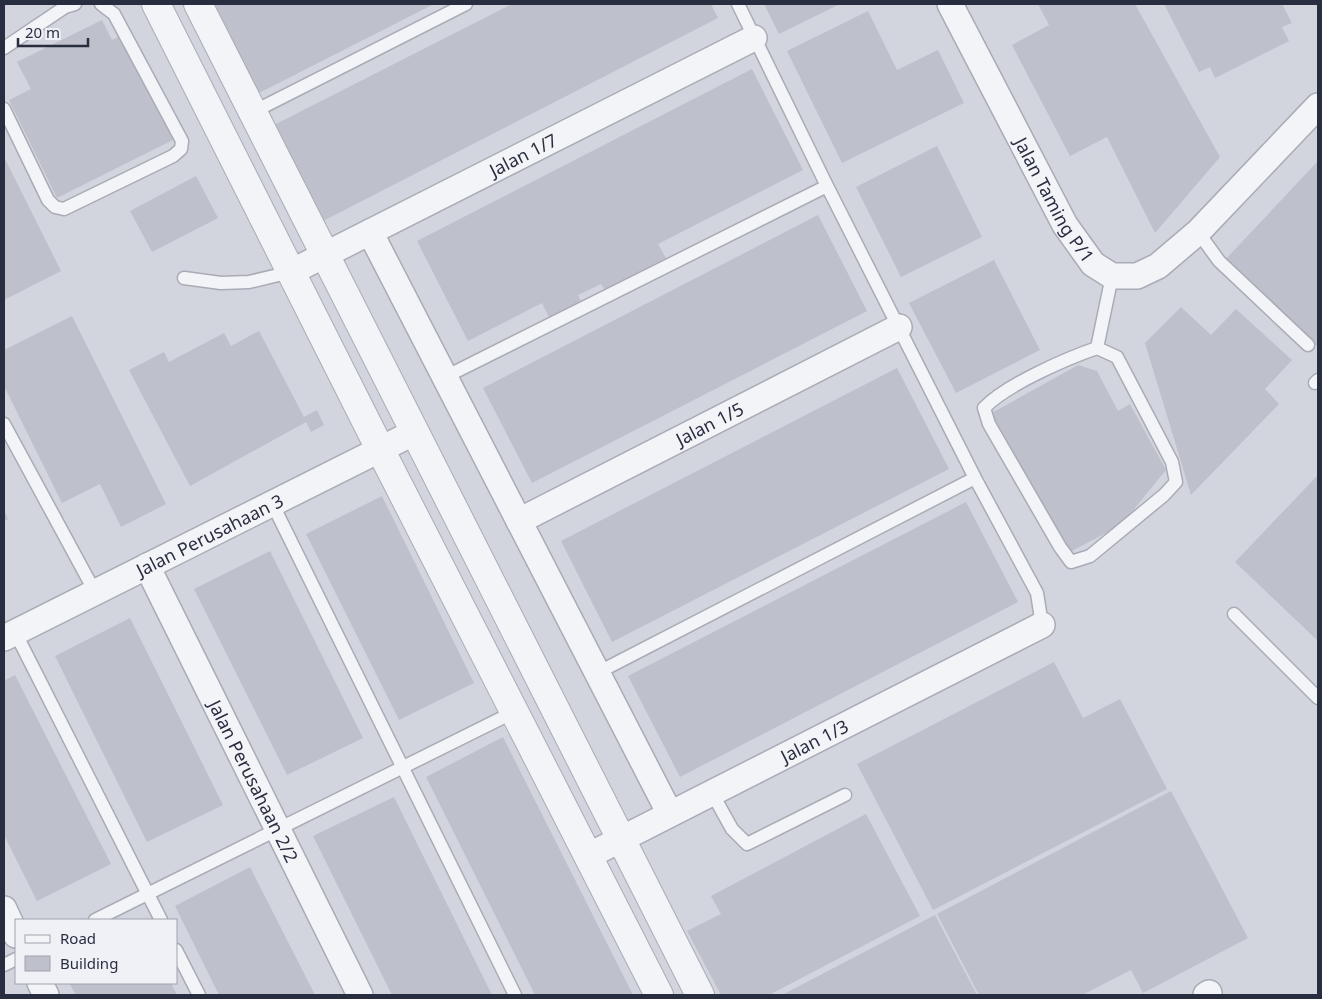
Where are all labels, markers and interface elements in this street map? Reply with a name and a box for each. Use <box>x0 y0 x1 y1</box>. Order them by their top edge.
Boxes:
scale bar <box>18 15 88 47</box>
text: 20 m <box>25 22 60 42</box>
street label: Jalan 1/7 <box>483 128 561 183</box>
street label: Jalan Taming P/1 <box>1008 131 1100 267</box>
street label: Jalan 1/5 <box>670 396 748 452</box>
street label: Jalan Perusahaan 3 <box>130 488 287 583</box>
street label: Jalan Perusahaan 2/2 <box>202 694 304 866</box>
street label: Jalan 1/3 <box>775 714 852 769</box>
legend <box>15 919 178 984</box>
text: Road <box>60 928 96 948</box>
text: Building <box>60 953 118 973</box>

